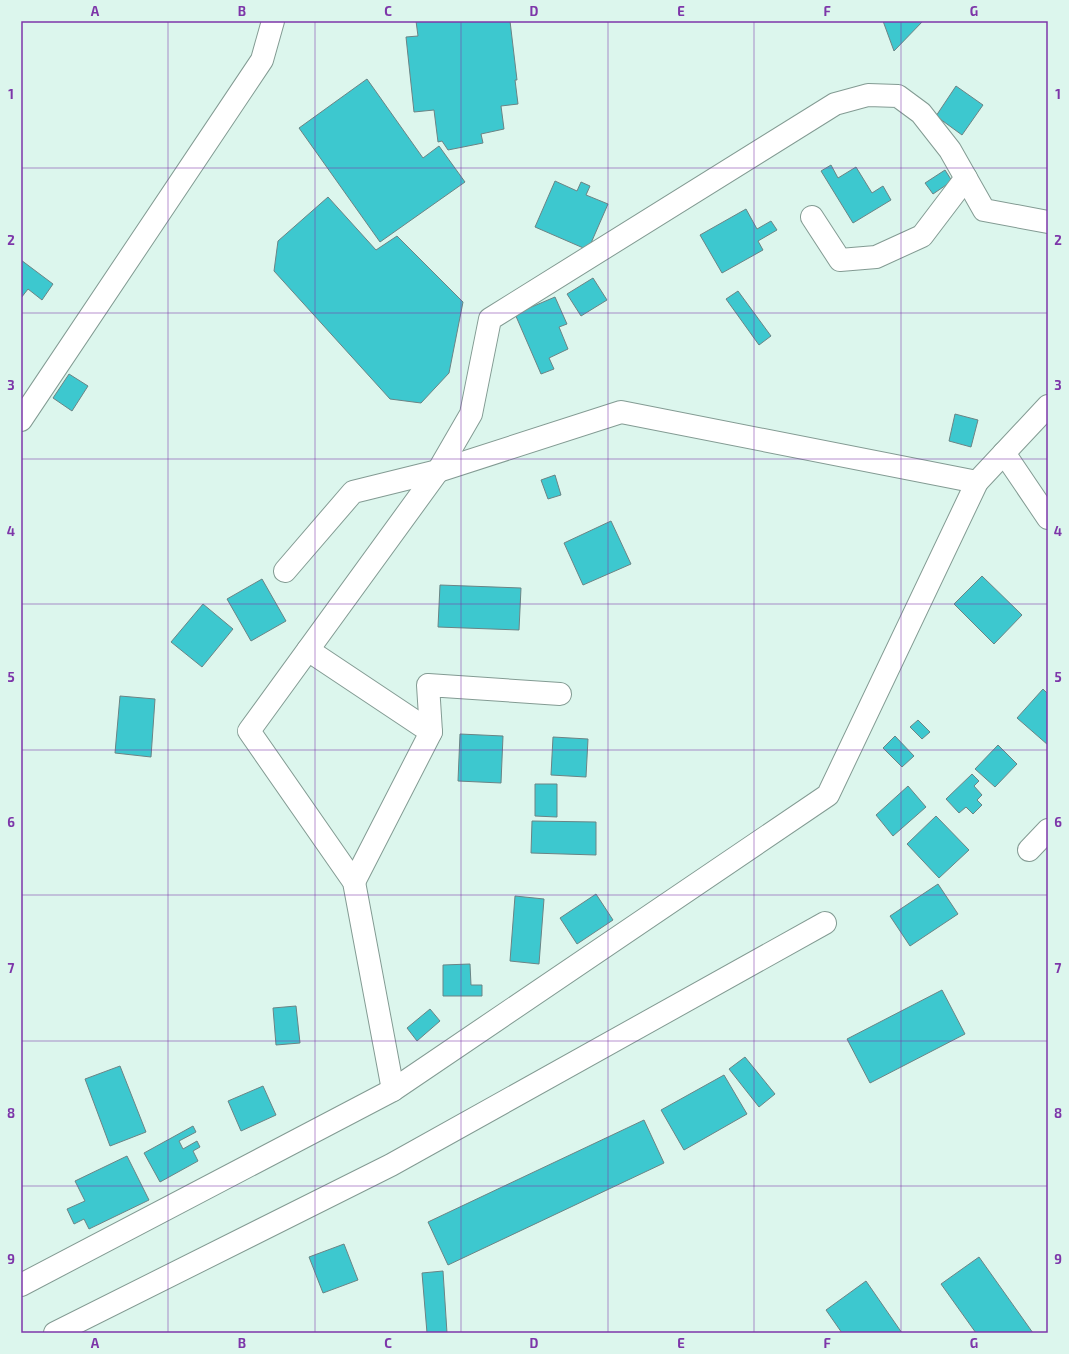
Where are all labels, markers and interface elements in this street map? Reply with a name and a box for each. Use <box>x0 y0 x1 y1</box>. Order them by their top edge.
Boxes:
text: A <box>91 3 100 19</box>
text: B <box>238 3 246 19</box>
text: C <box>384 3 392 19</box>
text: D <box>530 3 539 19</box>
text: E <box>677 3 685 19</box>
text: F <box>823 3 831 19</box>
text: G <box>970 3 978 19</box>
text: 1 <box>8 86 14 102</box>
text: 1 <box>1055 86 1061 102</box>
text: 2 <box>7 232 15 248</box>
text: 2 <box>1054 232 1062 248</box>
text: 3 <box>7 377 15 393</box>
text: 3 <box>1054 377 1062 393</box>
text: 4 <box>7 523 15 539</box>
text: 4 <box>1054 523 1062 539</box>
text: 5 <box>7 669 15 685</box>
text: 5 <box>1054 669 1062 685</box>
text: 6 <box>7 814 15 830</box>
text: 6 <box>1054 814 1062 830</box>
text: 7 <box>8 960 15 976</box>
text: 7 <box>1055 960 1062 976</box>
text: 8 <box>7 1105 15 1121</box>
text: 8 <box>1054 1105 1062 1121</box>
text: 9 <box>7 1251 15 1267</box>
text: 9 <box>1054 1251 1062 1267</box>
text: A <box>91 1335 100 1351</box>
text: B <box>238 1335 246 1351</box>
text: C <box>384 1335 392 1351</box>
text: D <box>530 1335 539 1351</box>
text: E <box>677 1335 685 1351</box>
text: F <box>823 1335 831 1351</box>
text: G <box>970 1335 978 1351</box>

